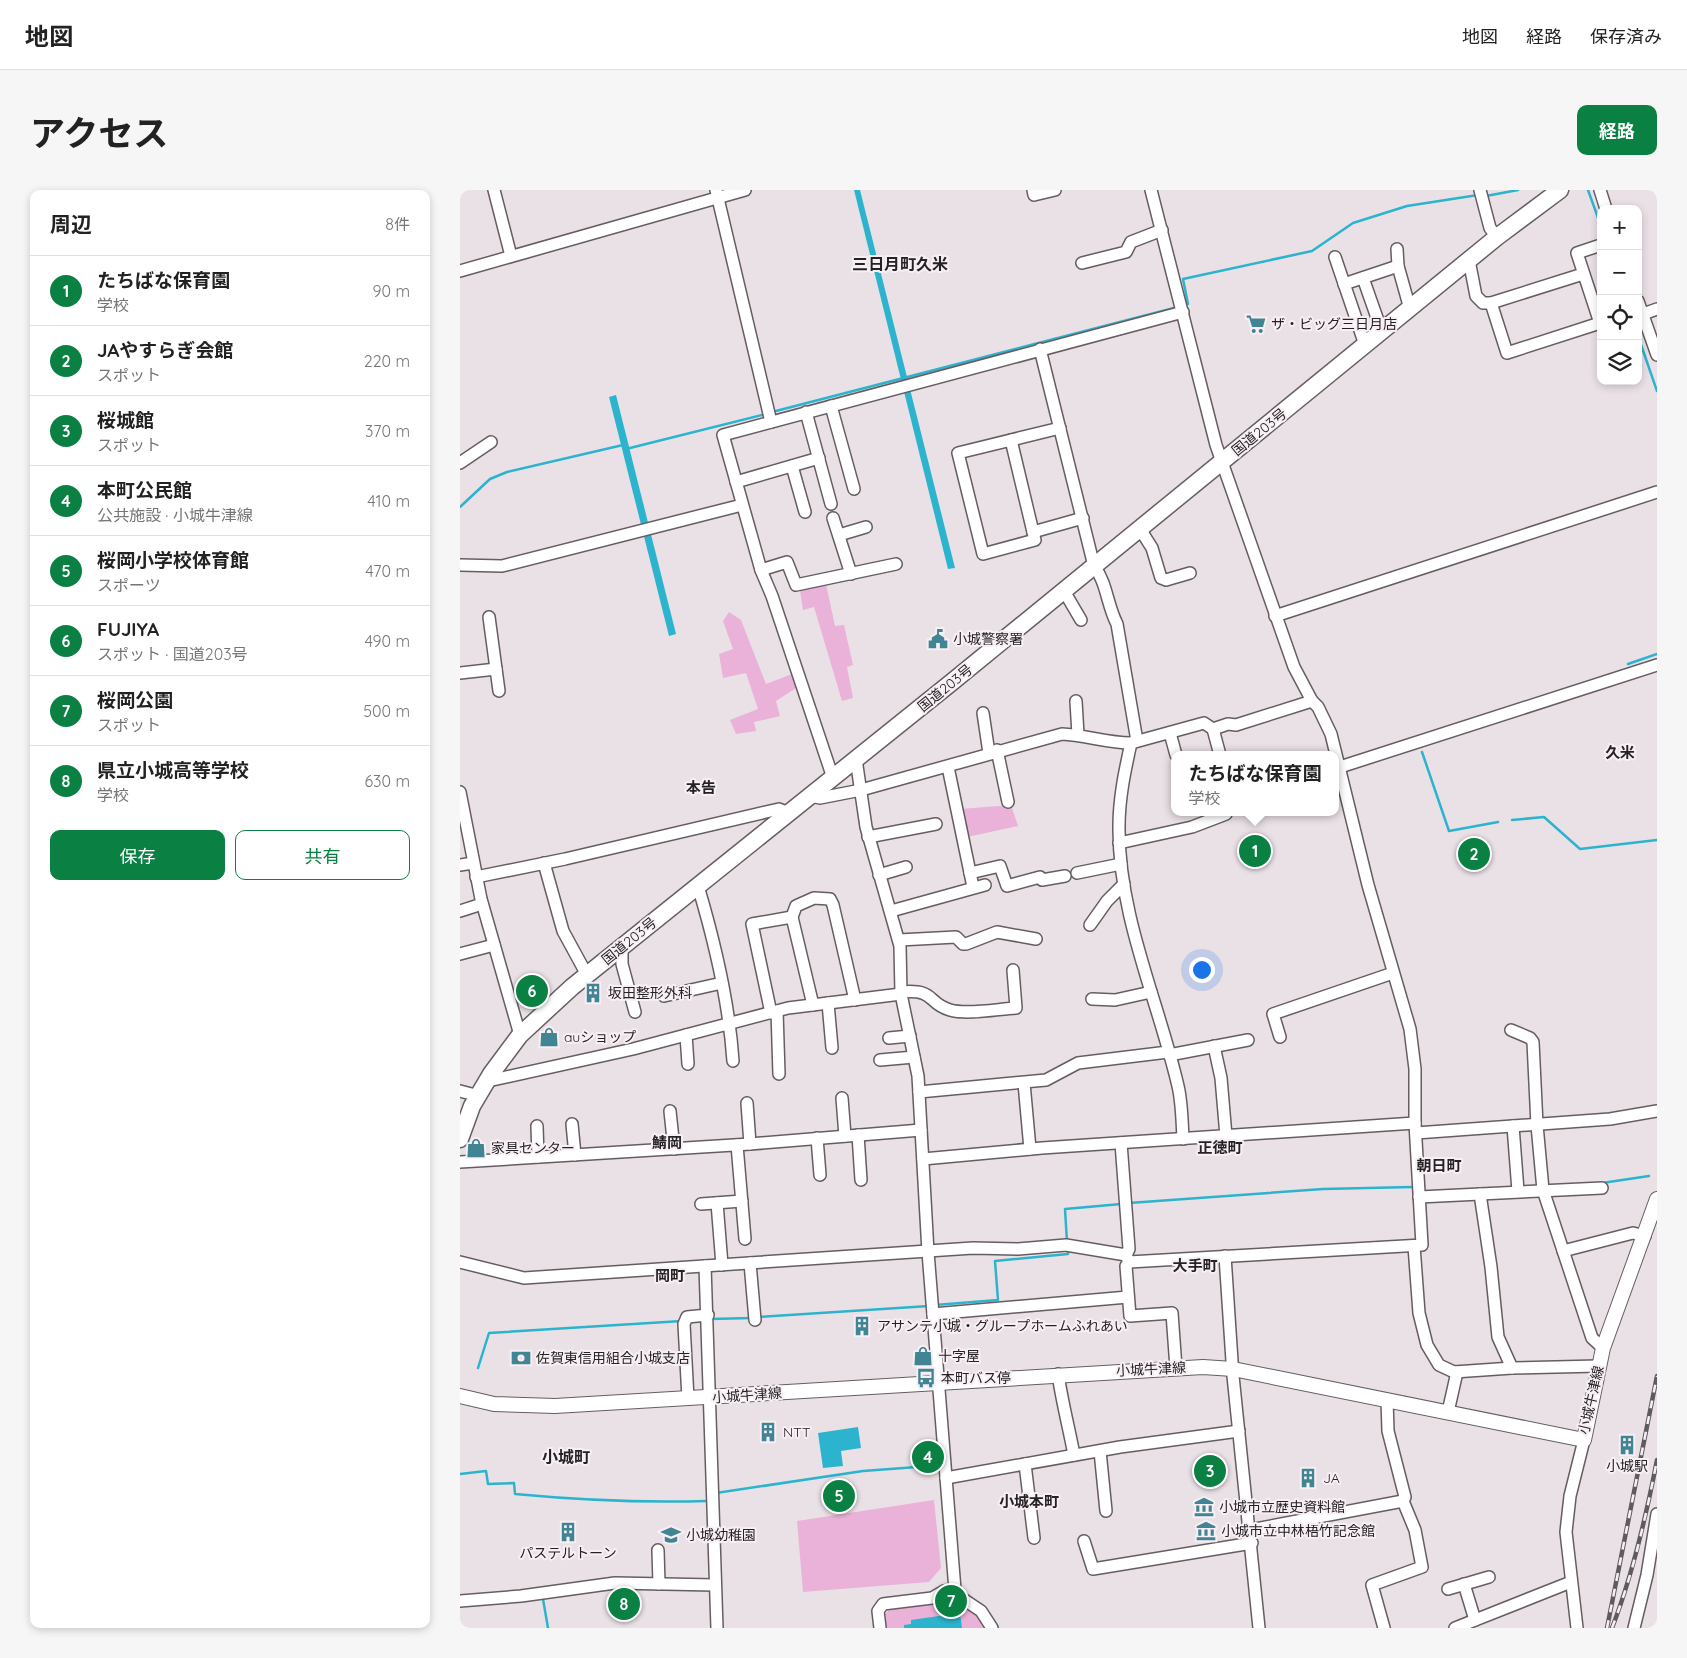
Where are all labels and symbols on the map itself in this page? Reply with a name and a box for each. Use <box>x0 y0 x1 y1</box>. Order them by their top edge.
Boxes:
district label: 三日月町久米 <box>852 254 948 274</box>
supermarket icon: ザ・ビッグ三日月店 <box>1245 313 1267 335</box>
place label: ザ・ビッグ三日月店 <box>1271 315 1397 333</box>
street label: 国道203号 <box>1228 404 1290 460</box>
public building icon: 小城警察署 <box>927 628 949 650</box>
place label: 小城警察署 <box>953 630 1023 648</box>
street label: 国道203号 <box>914 660 976 716</box>
district label: 久米 <box>1605 743 1635 762</box>
district label: 本告 <box>686 778 716 797</box>
pin: 1 <box>1239 832 1271 870</box>
pin: 2 <box>1458 835 1490 873</box>
street label: 国道203号 <box>598 913 660 969</box>
your location <box>1189 957 1215 983</box>
pin: 6 <box>516 972 548 1010</box>
building icon: 坂田整形外科 <box>582 982 604 1004</box>
place label: 坂田整形外科 <box>608 984 692 1002</box>
shop icon: auショップ <box>538 1026 560 1048</box>
place label: auショップ <box>564 1028 636 1046</box>
district label: 鯖岡 <box>652 1133 682 1152</box>
shop icon: 家具センター <box>465 1137 487 1159</box>
district label: 正徳町 <box>1197 1138 1243 1157</box>
place label: 家具センター <box>491 1139 575 1157</box>
district label: 朝日町 <box>1416 1156 1462 1175</box>
district label: 大手町 <box>1172 1256 1218 1275</box>
district label: 岡町 <box>655 1266 685 1285</box>
building icon: アサンテ小城・グループホームふれあい <box>851 1315 873 1337</box>
place label: アサンテ小城・グループホームふれあい <box>877 1317 1128 1335</box>
shop icon: 十字屋 <box>912 1345 934 1367</box>
bank icon: 佐賀東信用組合小城支店 <box>510 1347 532 1369</box>
place label: 十字屋 <box>938 1347 980 1365</box>
place label: 佐賀東信用組合小城支店 <box>536 1349 690 1367</box>
street label: 小城牛津線 <box>1116 1358 1186 1380</box>
street label: 小城牛津線 <box>1574 1364 1608 1436</box>
bus stop icon: 本町バス停 <box>915 1367 937 1389</box>
place label: 本町バス停 <box>941 1369 1011 1387</box>
street label: 小城牛津線 <box>711 1384 783 1406</box>
building icon: NTT <box>757 1421 779 1443</box>
place label: NTT <box>783 1423 811 1441</box>
building icon: 小城駅 <box>1616 1434 1638 1456</box>
pin: 4 <box>912 1438 944 1476</box>
district label: 小城町 <box>542 1447 590 1467</box>
pin: 3 <box>1194 1452 1226 1490</box>
place label: 小城駅 <box>1606 1457 1648 1475</box>
building icon: JA <box>1297 1467 1319 1489</box>
place label: JA <box>1323 1469 1340 1487</box>
pin: 5 <box>823 1477 855 1515</box>
district label: 小城本町 <box>999 1492 1059 1511</box>
museum icon: 小城市立歴史資料館 <box>1193 1496 1215 1518</box>
place label: 小城市立歴史資料館 <box>1219 1498 1345 1516</box>
museum icon: 小城市立中林梧竹記念館 <box>1195 1520 1217 1542</box>
building icon: パステルトーン <box>557 1521 579 1543</box>
place label: 小城市立中林梧竹記念館 <box>1221 1522 1375 1540</box>
school or university icon: 小城幼稚園 <box>660 1524 682 1546</box>
place label: 小城幼稚園 <box>686 1526 756 1544</box>
place label: パステルトーン <box>519 1544 617 1562</box>
pin: 7 <box>935 1582 967 1620</box>
pin: 8 <box>608 1585 640 1623</box>

